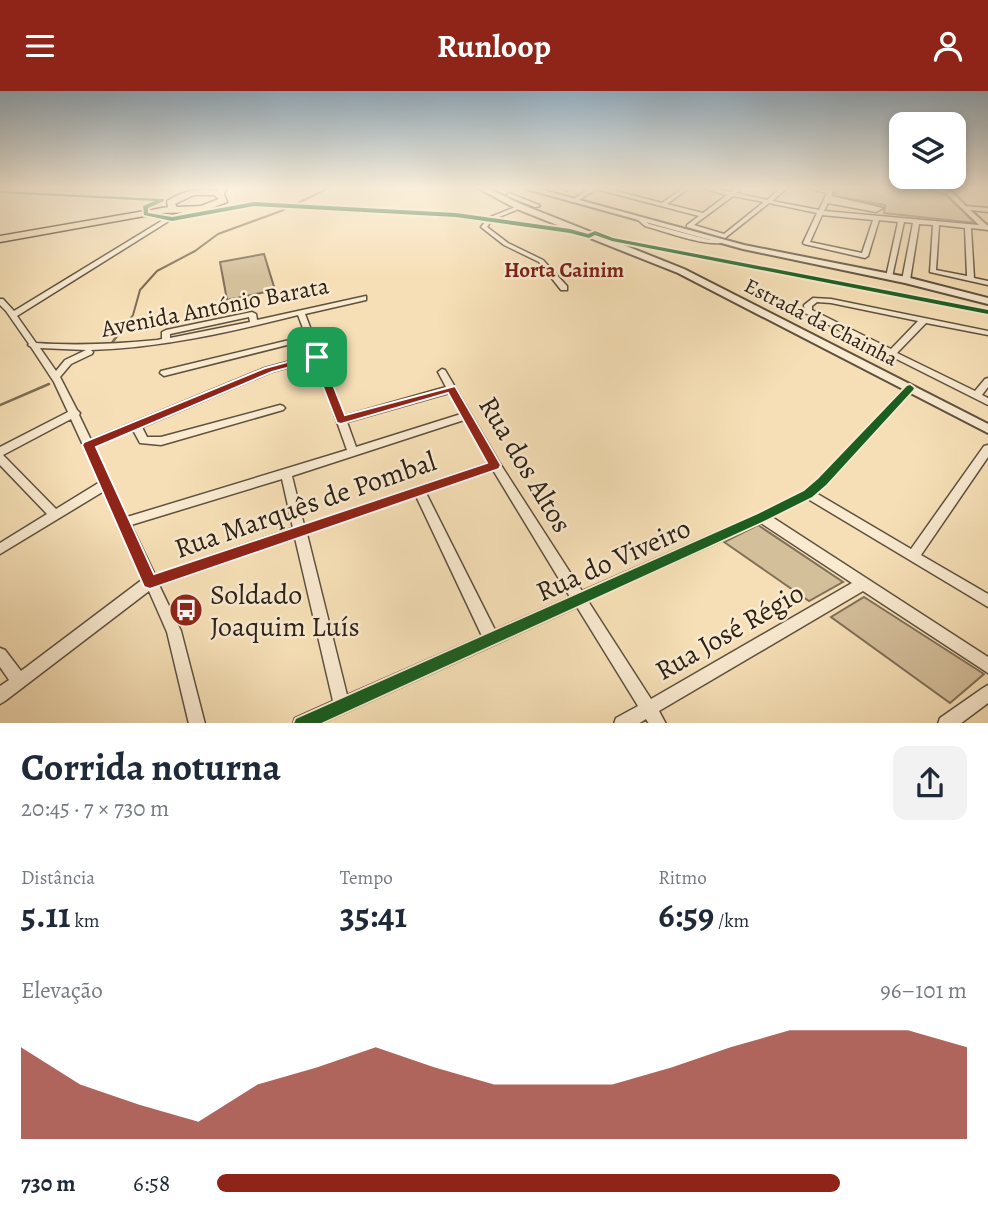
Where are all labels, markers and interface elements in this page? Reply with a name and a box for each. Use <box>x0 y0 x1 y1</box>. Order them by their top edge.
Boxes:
text: Runloop <box>437 24 551 68</box>
icon: menu <box>21 27 59 65</box>
icon: person <box>929 27 967 65</box>
map controls <box>889 112 966 189</box>
button: layers <box>889 112 966 189</box>
district label: Horta Cainim <box>504 256 625 284</box>
street label: Avenida António Barata <box>97 269 332 345</box>
street label: Estrada da Chainha <box>740 271 903 373</box>
pin <box>287 327 347 387</box>
icon: arrive <box>298 338 336 376</box>
street label: Rua dos Altos <box>469 389 581 540</box>
street label: Rua Marquês de Pombal <box>169 442 441 568</box>
street label: Rua do Viveiro <box>530 509 697 611</box>
street label: Rua José Régio <box>648 574 811 690</box>
place label: Soldado Joaquim Luís <box>210 576 360 646</box>
bus stop icon: Soldado Joaquim Luís <box>167 591 205 629</box>
text: Corrida noturna <box>21 741 281 793</box>
button: share <box>893 746 967 820</box>
text: 20:45 · 7 × 730 m <box>21 793 169 824</box>
text: Distância <box>21 865 95 891</box>
text: Tempo <box>340 865 393 891</box>
text: Ritmo <box>658 865 707 891</box>
text: 5.11 <box>21 891 71 939</box>
text: 35:41 <box>340 891 407 939</box>
text: 6:59 <box>658 891 714 939</box>
text: km <box>71 908 100 934</box>
text: /km <box>714 908 749 934</box>
text: Elevação <box>21 975 103 1006</box>
text: 96–101 m <box>880 975 967 1006</box>
text: 730 m <box>21 1168 76 1199</box>
text: 6:58 <box>133 1168 170 1199</box>

